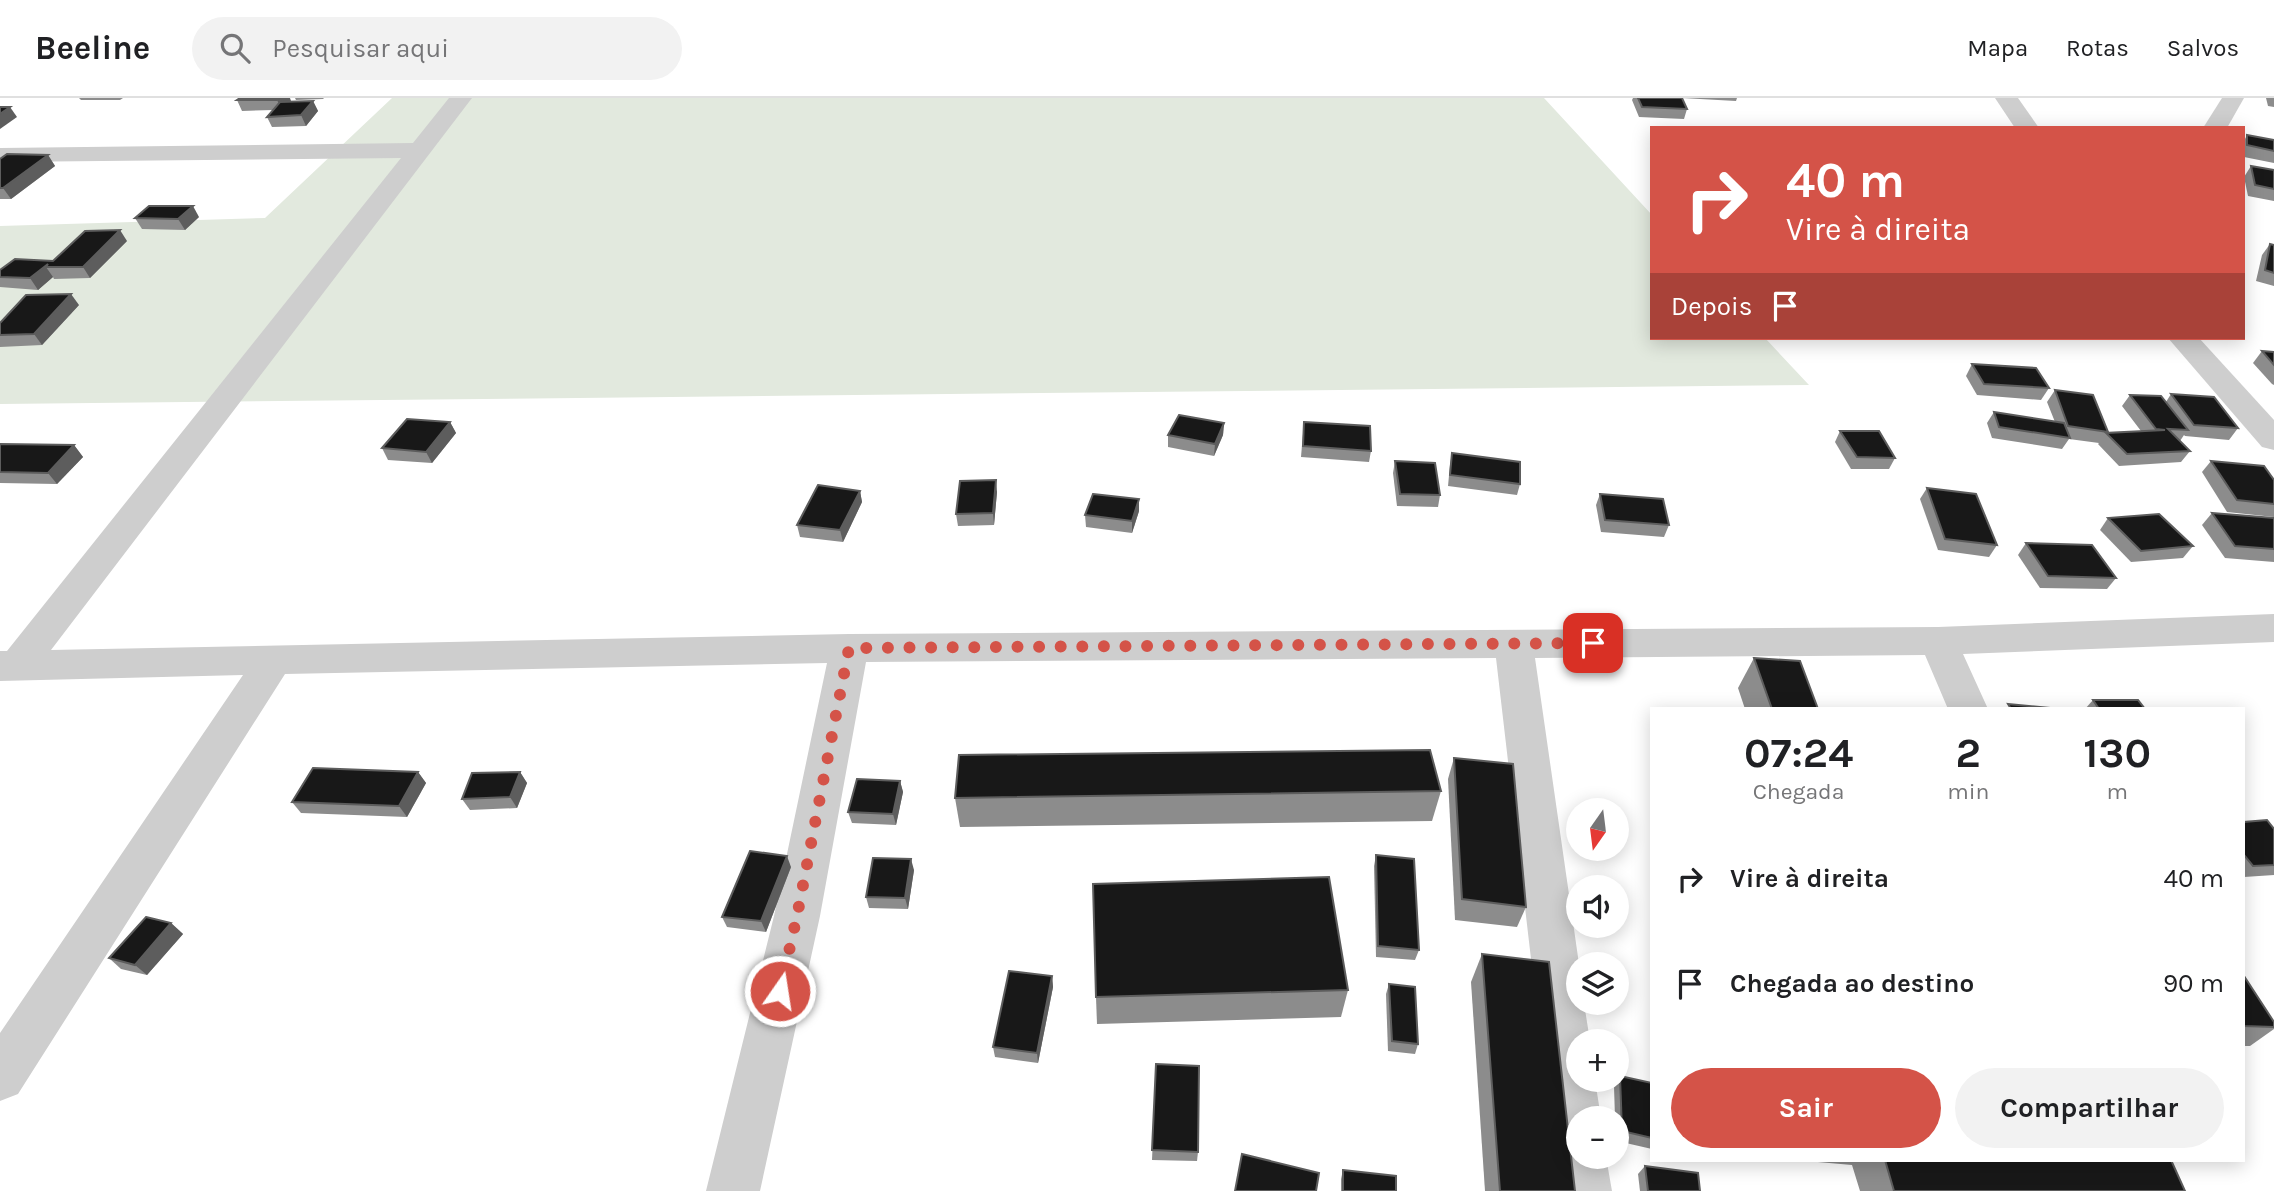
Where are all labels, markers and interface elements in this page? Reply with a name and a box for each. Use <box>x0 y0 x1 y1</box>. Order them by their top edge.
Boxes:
search box <box>192 17 682 80</box>
text: Beeline <box>35 29 150 67</box>
icon: search <box>216 29 254 67</box>
text: Pesquisar aqui <box>272 33 449 64</box>
text: Mapa <box>1967 34 2028 62</box>
text: Rotas <box>2066 34 2129 62</box>
text: Salvos <box>2167 34 2239 62</box>
text: 40 m <box>1786 152 1905 209</box>
icon: right <box>1671 154 1762 245</box>
text: Vire à direita <box>1786 211 1970 248</box>
icon: arrive <box>1766 287 1804 325</box>
text: Depois <box>1671 291 1752 322</box>
pin <box>1563 613 1623 673</box>
icon: arrive <box>1574 624 1612 662</box>
text: 07:24 <box>1744 728 1853 778</box>
text: 2 <box>1956 728 1981 778</box>
text: 130 <box>2083 728 2151 778</box>
text: Chegada <box>1753 778 1844 805</box>
text: min <box>1947 778 1989 805</box>
text: m <box>2106 778 2128 805</box>
north arrow <box>1566 798 1629 861</box>
map controls <box>1566 798 1629 1169</box>
icon: right <box>1671 860 1709 898</box>
text: Vire à direita <box>1730 863 1889 894</box>
text: 40 m <box>2164 863 2224 894</box>
button: sound <box>1566 875 1629 938</box>
button: layers <box>1566 952 1629 1015</box>
position arrow <box>743 954 817 1028</box>
icon: arrive <box>1671 965 1709 1003</box>
text: Chegada ao destino <box>1730 968 1974 999</box>
text: 90 m <box>2163 968 2224 999</box>
button: + <box>1566 1029 1629 1092</box>
button: Sair <box>1671 1068 1941 1148</box>
button: Compartilhar <box>1955 1068 2224 1148</box>
button: − <box>1566 1106 1629 1169</box>

